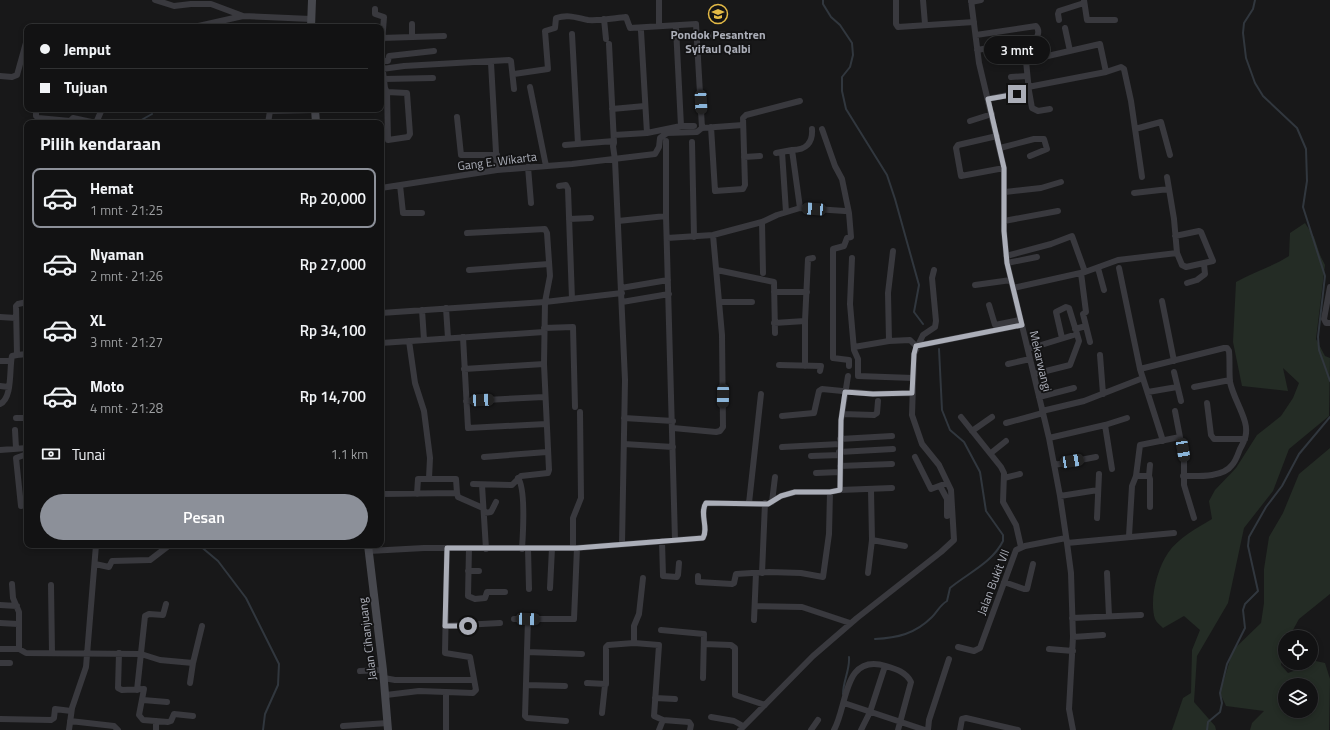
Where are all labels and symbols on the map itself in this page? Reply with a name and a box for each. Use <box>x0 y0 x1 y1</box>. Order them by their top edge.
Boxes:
school or university icon: Pondok Pesantren Syifaul Qalbi <box>707 3 729 25</box>
place label: Pondok Pesantren Syifaul Qalbi <box>670 25 766 58</box>
callout: 3 mnt <box>984 36 1050 64</box>
route end <box>1008 85 1026 103</box>
car <box>694 90 708 114</box>
street label: Gang E. Wikarta <box>456 147 538 175</box>
car <box>802 202 826 216</box>
street label: Mekarwangi <box>1025 329 1057 393</box>
car <box>717 384 729 408</box>
car <box>470 393 494 407</box>
car <box>1175 437 1191 463</box>
car <box>1059 453 1085 469</box>
street label: Jalan Bukit VII <box>972 546 1014 618</box>
street label: Jalan Cihanjuang <box>353 597 381 681</box>
car <box>516 613 540 625</box>
route start <box>459 617 477 635</box>

